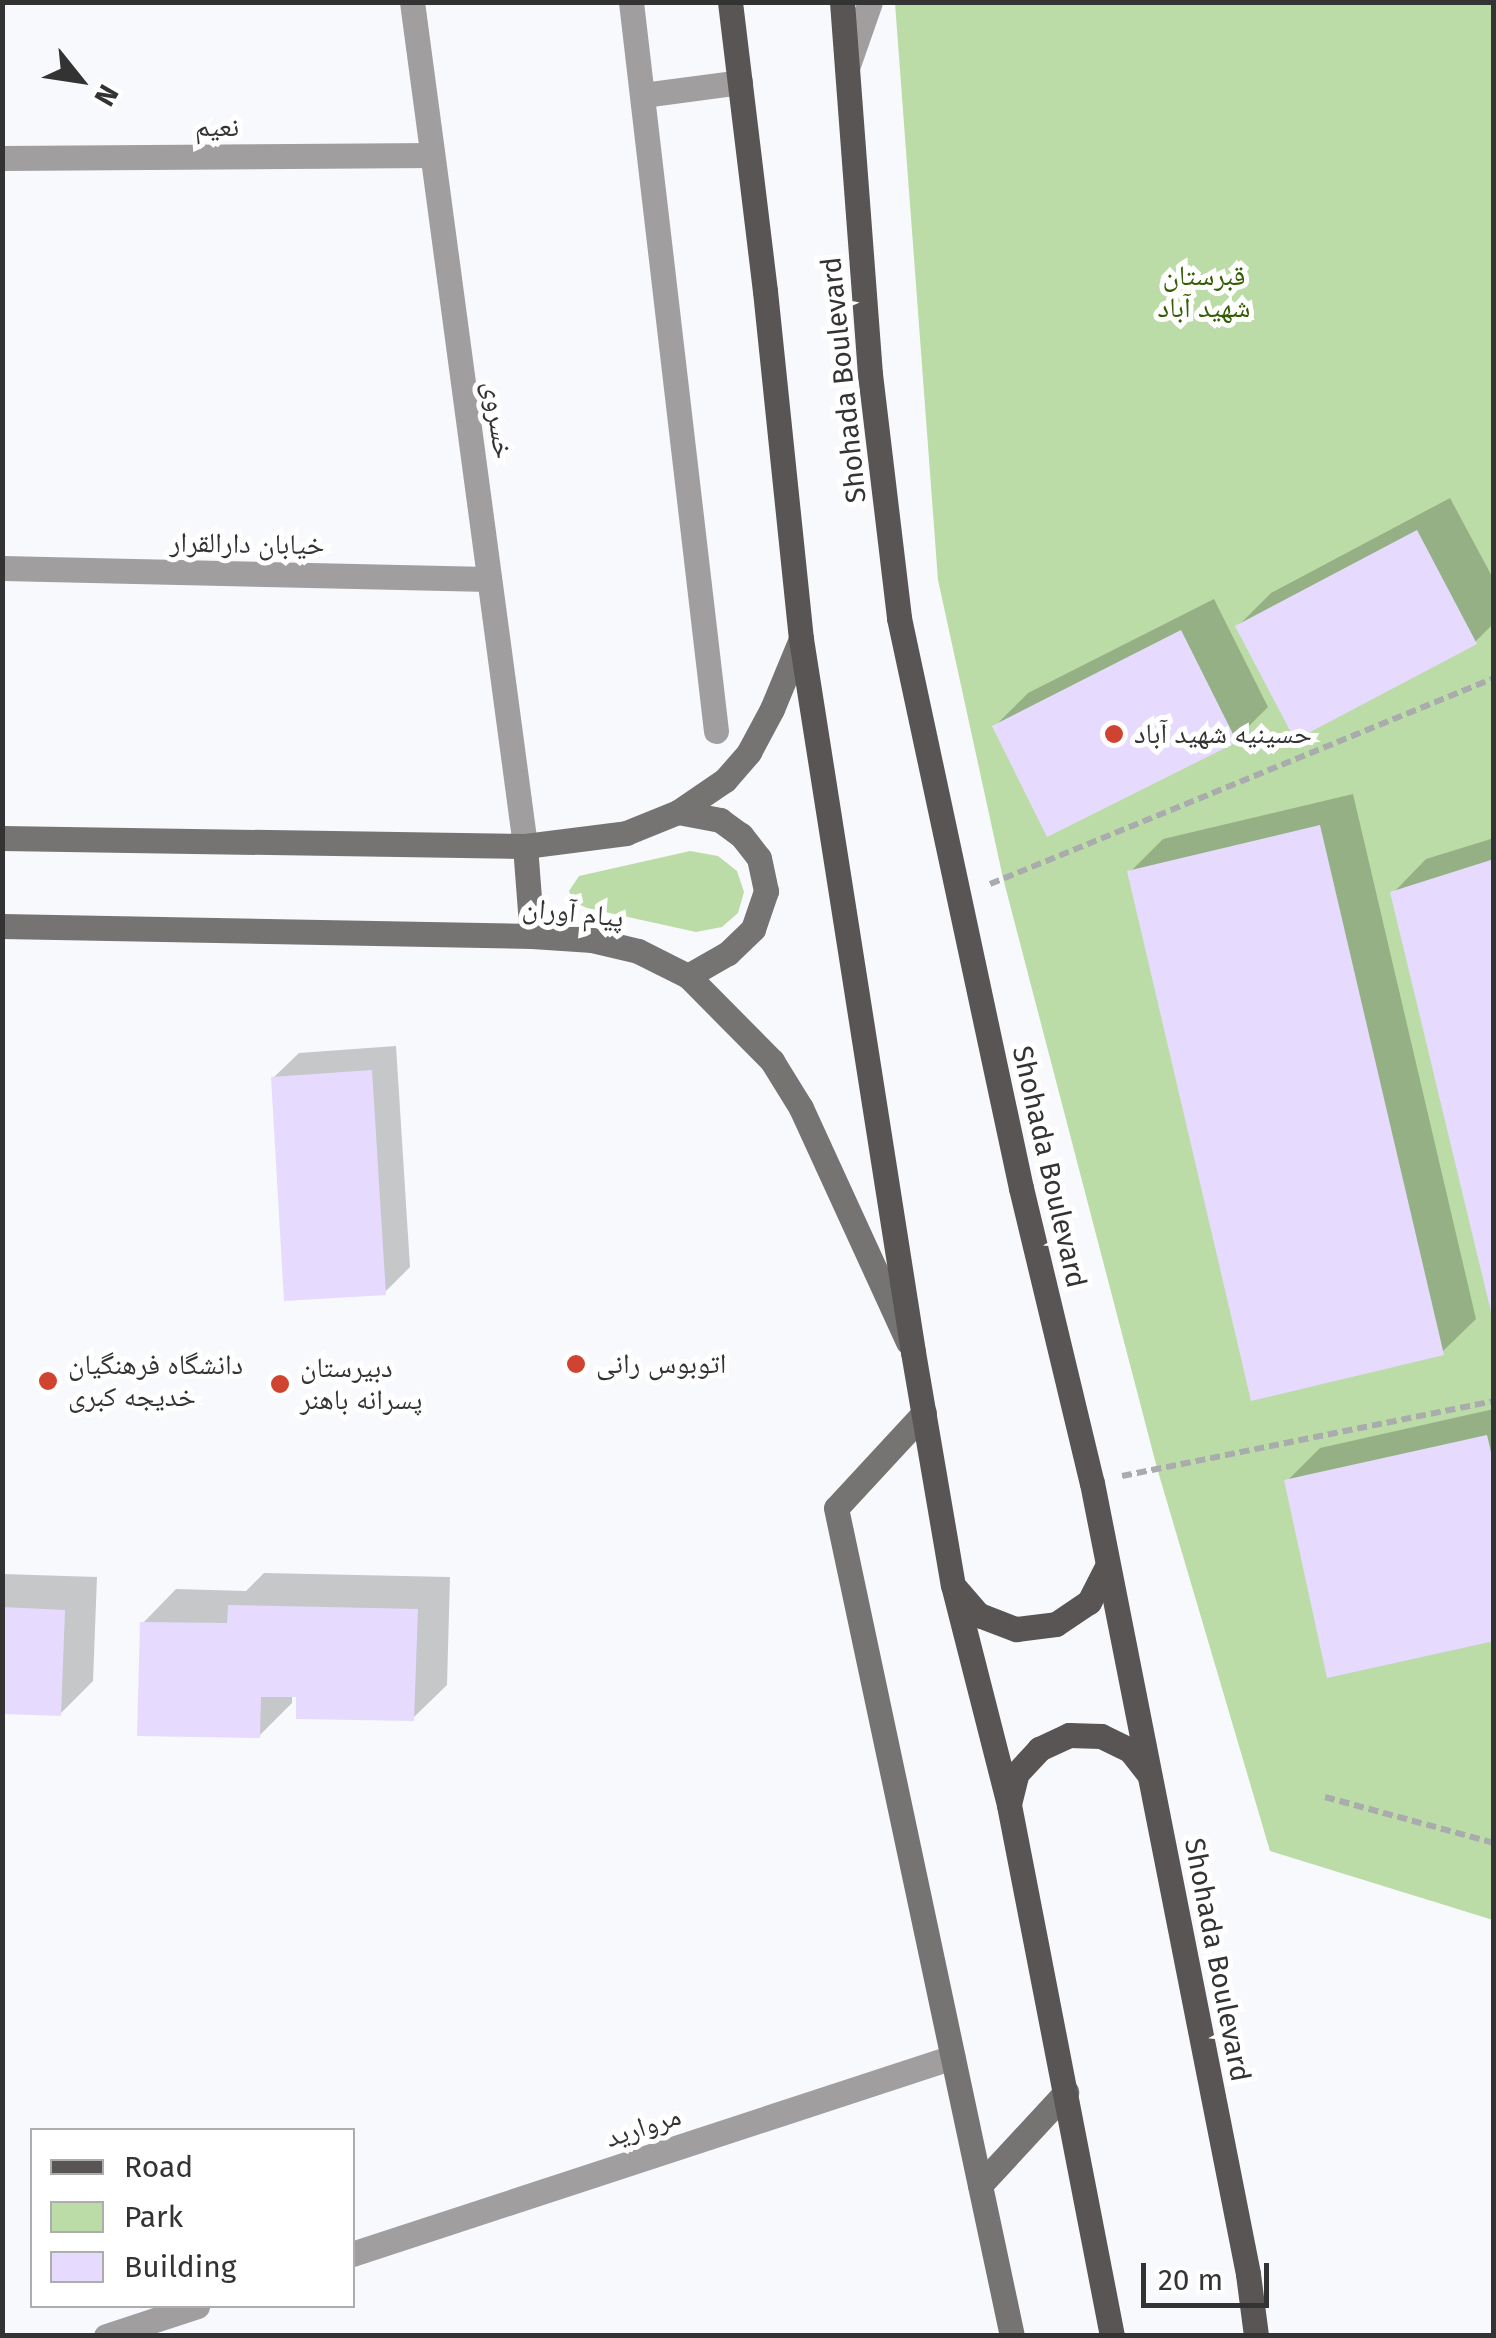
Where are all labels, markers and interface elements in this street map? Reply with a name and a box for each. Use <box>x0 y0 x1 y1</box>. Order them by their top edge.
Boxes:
north arrow <box>30 30 130 130</box>
text: N <box>87 79 125 112</box>
street label: نعیم <box>195 110 239 144</box>
street label: Shohada Boulevard <box>814 255 874 505</box>
park label: قبرستان شهید آباد <box>1158 259 1250 325</box>
street label: خسروی <box>476 379 520 461</box>
street label: خیابان دارالقرار <box>169 526 325 562</box>
place label: حسینیه شهید آباد <box>1134 717 1312 751</box>
marker: حسینیه شهید آباد <box>1103 723 1125 745</box>
street label: پیام آوران <box>521 891 625 935</box>
street label: Shohada Boulevard <box>1005 1043 1093 1291</box>
place label: اتوبوس رانی <box>596 1347 726 1381</box>
place label: دانشگاه فرهنگیان خدیجه کبری <box>68 1348 243 1414</box>
place label: دبیرستان پسرانه باهنر <box>300 1351 422 1417</box>
marker: اتوبوس رانی <box>565 1353 587 1375</box>
marker: دانشگاه فرهنگیان خدیجه کبری <box>37 1370 59 1392</box>
marker: دبیرستان پسرانه باهنر <box>269 1373 291 1395</box>
street label: Shohada Boulevard <box>1177 1835 1257 2085</box>
street label: مروارید <box>601 2099 685 2155</box>
legend <box>30 2128 355 2308</box>
text: Road <box>124 2149 193 2185</box>
text: Park <box>124 2199 183 2235</box>
scale bar <box>1146 2243 1274 2305</box>
text: Building <box>124 2249 236 2285</box>
text: 20 m <box>1158 2262 1223 2298</box>

